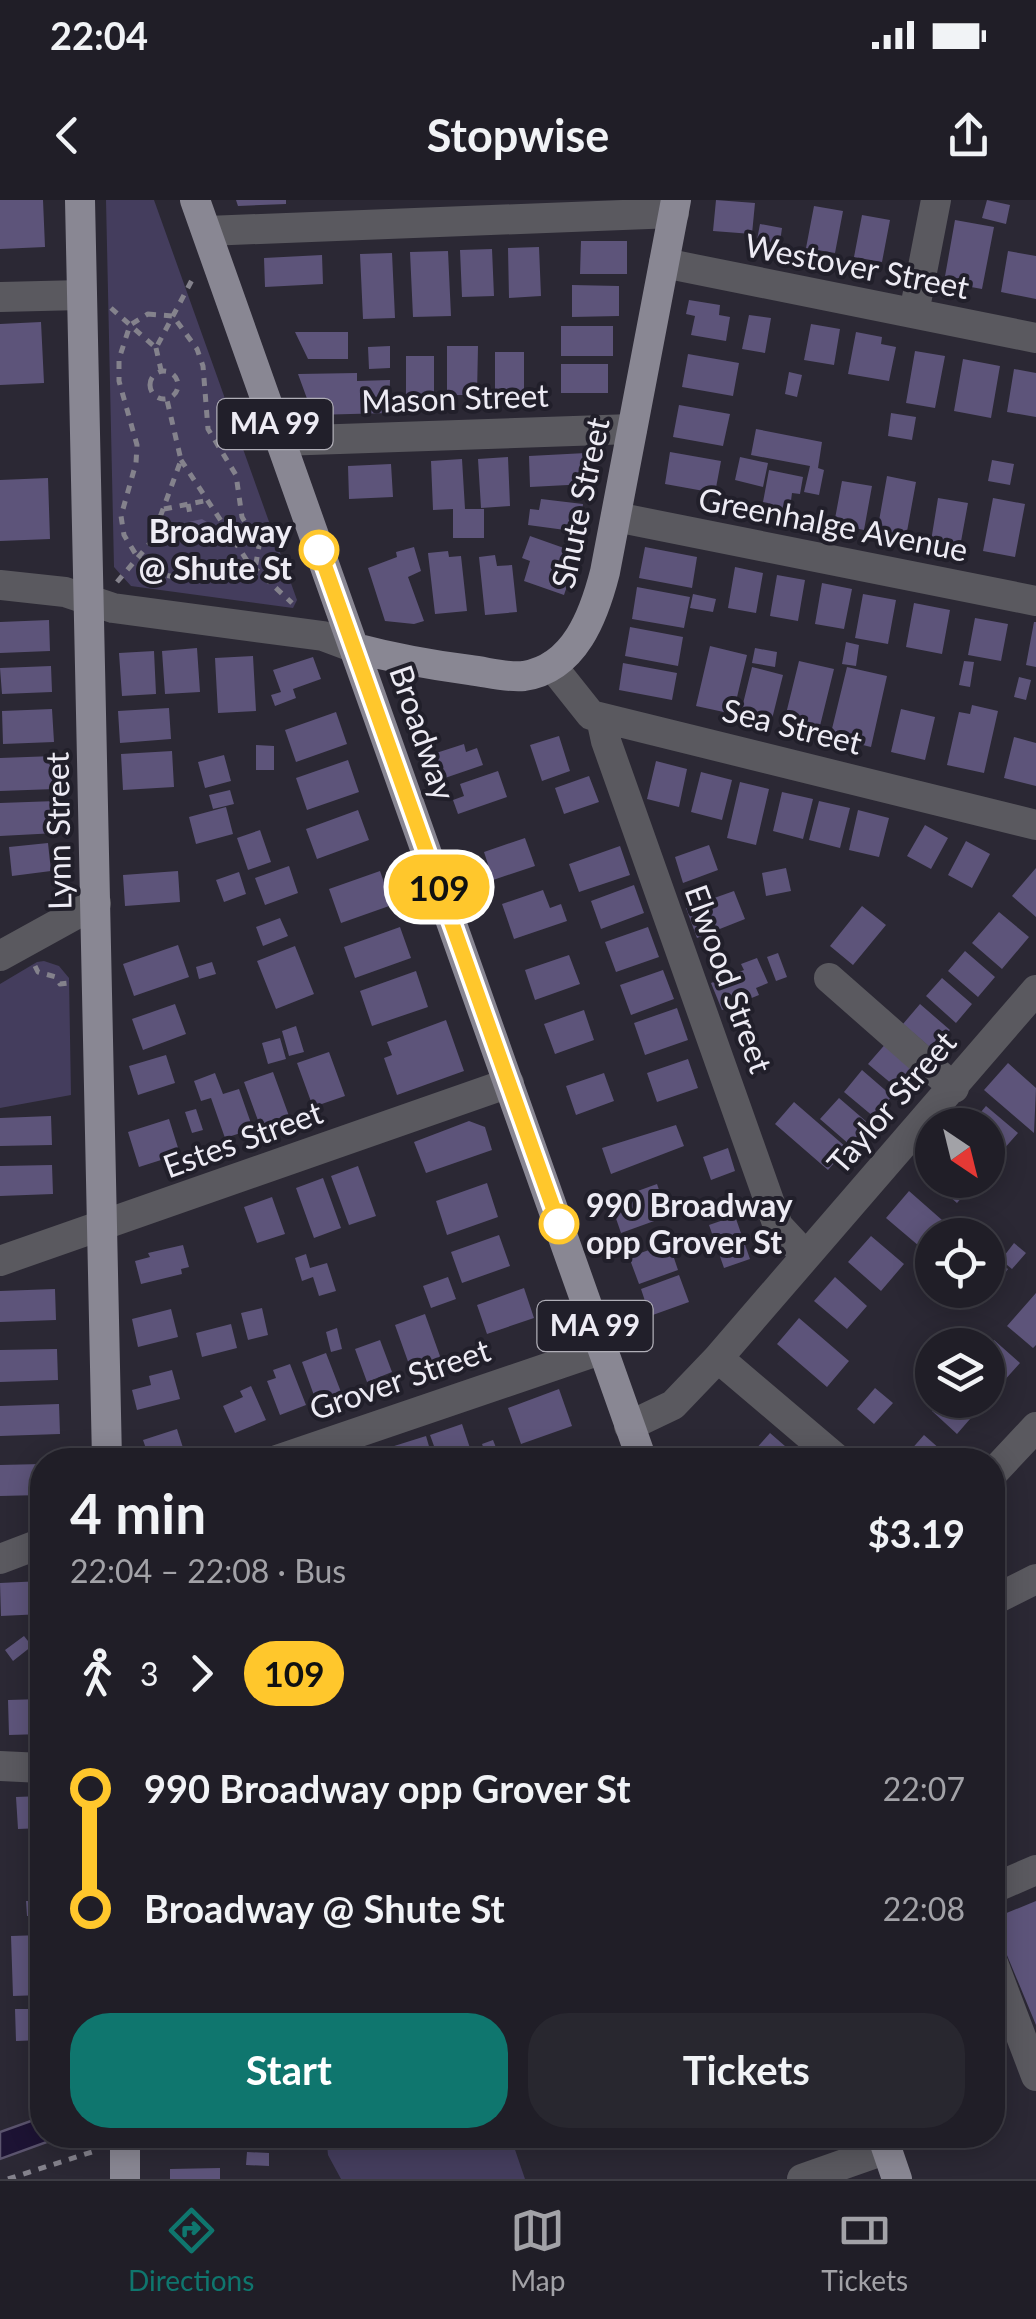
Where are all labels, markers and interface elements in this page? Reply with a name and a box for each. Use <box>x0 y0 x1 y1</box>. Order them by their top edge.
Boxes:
text: 22:04 <box>50 12 148 58</box>
icon: back <box>40 108 95 163</box>
text: Stopwise <box>427 108 609 162</box>
icon: share <box>941 108 996 163</box>
street label: Westover Street <box>742 225 973 306</box>
street label: Mason Street <box>361 375 550 420</box>
road number: MA 99 <box>218 399 332 449</box>
street label: Shute Street <box>542 413 617 592</box>
street label: Greenhalge Avenue <box>695 478 971 569</box>
place label: Broadway @ Shute St <box>138 511 292 587</box>
marker: Broadway @ Shute St <box>300 531 338 569</box>
street label: Broadway <box>382 660 465 806</box>
street label: Sea Street <box>719 689 867 762</box>
street label: Lynn Street <box>37 751 78 910</box>
line badge: 109 <box>382 854 496 920</box>
text: 109 <box>409 866 469 908</box>
street label: Elwood Street <box>677 879 782 1078</box>
street label: Taylor Street <box>818 1022 964 1181</box>
street label: Estes Street <box>158 1092 328 1185</box>
north arrow <box>915 1108 1005 1198</box>
map controls <box>915 1108 1005 1418</box>
place label: 990 Broadway opp Grover St <box>586 1185 793 1261</box>
marker: 990 Broadway opp Grover St <box>540 1205 578 1243</box>
button: locate <box>915 1218 1005 1308</box>
road number: MA 99 <box>538 1301 652 1351</box>
button: layers <box>915 1328 1005 1418</box>
street label: Grover Street <box>304 1329 495 1428</box>
text: 4 min <box>70 1480 206 1546</box>
text: $3.19 <box>868 1510 965 1556</box>
text: 22:04 – 22:08 · Bus <box>70 1551 346 1590</box>
icon: walk <box>70 1646 125 1701</box>
icon: forward <box>174 1646 229 1701</box>
text: 109 <box>264 1652 324 1694</box>
text: 3 <box>140 1654 159 1693</box>
text: 990 Broadway opp Grover St <box>144 1765 631 1811</box>
text: 22:07 <box>883 1769 965 1808</box>
text: Broadway @ Shute St <box>144 1885 505 1931</box>
text: 22:08 <box>883 1889 965 1928</box>
button: Start <box>70 2013 508 2128</box>
button: Tickets <box>528 2013 965 2128</box>
tab: Directions <box>128 2203 254 2297</box>
tab: Map <box>510 2203 565 2297</box>
tab: Tickets <box>821 2203 908 2297</box>

